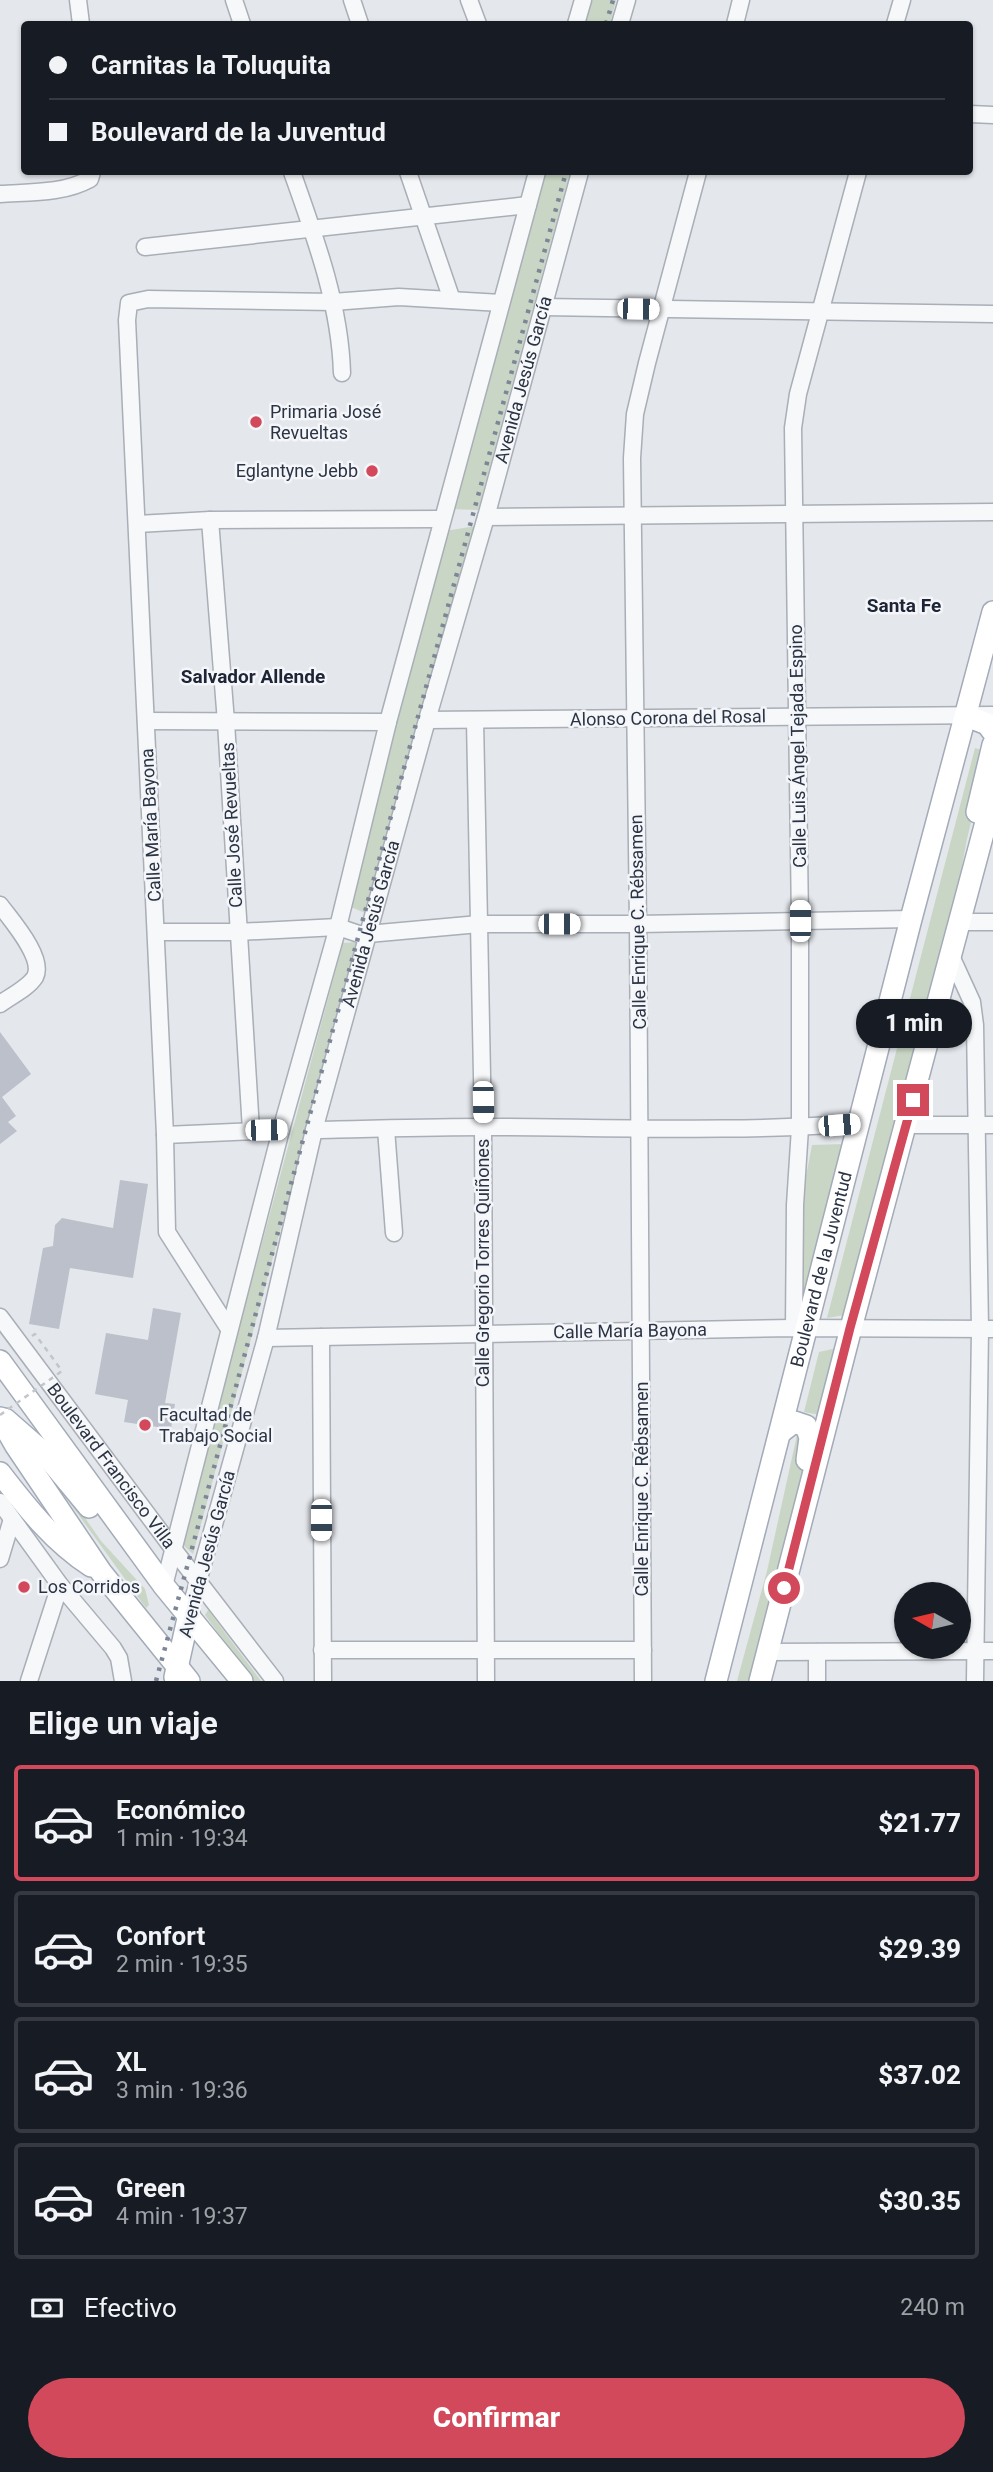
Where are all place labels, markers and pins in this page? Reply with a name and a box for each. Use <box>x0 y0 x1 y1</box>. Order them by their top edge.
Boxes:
place label: Primaria José Revueltas <box>270 401 381 443</box>
marker: Primaria José Revueltas <box>248 414 264 430</box>
place label: Eglantyne Jebb <box>236 460 358 481</box>
marker: Eglantyne Jebb <box>364 463 380 479</box>
place label: Facultad de Trabajo Social <box>159 1404 272 1446</box>
marker: Facultad de Trabajo Social <box>137 1417 153 1433</box>
place label: Los Corridos <box>38 1576 140 1597</box>
marker: Los Corridos <box>16 1579 32 1595</box>

